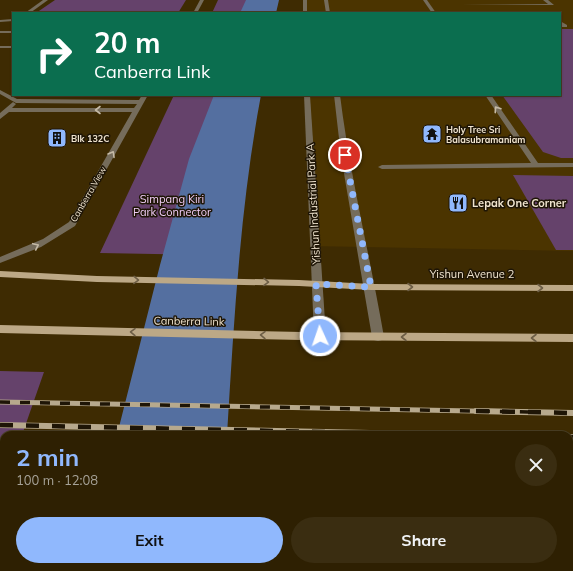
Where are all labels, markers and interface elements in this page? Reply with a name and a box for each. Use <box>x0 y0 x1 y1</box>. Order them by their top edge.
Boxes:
text: 20 m <box>94 25 160 60</box>
icon: right <box>28 28 80 80</box>
text: Canberra Link <box>94 60 210 83</box>
one-way arrow <box>95 106 101 114</box>
one-way arrow <box>495 106 502 113</box>
temple icon: Holy Tree Sri Balasubramaniam <box>421 123 443 145</box>
place label: Holy Tree Sri Balasubramaniam <box>446 124 525 145</box>
building icon: Blk 132C <box>46 127 68 149</box>
place label: Blk 132C <box>71 133 109 144</box>
pin <box>328 138 362 172</box>
street label: Yishun Industrial Park A <box>303 143 323 266</box>
icon: arrive <box>334 144 356 166</box>
one-way arrow <box>107 151 114 158</box>
street label: Canberra View <box>68 164 108 224</box>
park label: Simpang Kiri Park Connector <box>133 192 211 219</box>
restaurant icon: Lepak One Corner <box>447 192 469 214</box>
place label: Lepak One Corner <box>472 196 567 210</box>
one-way arrow <box>32 243 40 251</box>
street label: Yishun Avenue 2 <box>429 267 515 281</box>
one-way arrow <box>133 276 139 284</box>
one-way arrow <box>263 278 269 286</box>
one-way arrow <box>407 283 413 291</box>
one-way arrow <box>537 284 543 292</box>
street label: Canberra Link <box>153 313 225 329</box>
position arrow <box>299 315 341 357</box>
one-way arrow <box>130 328 136 336</box>
one-way arrow <box>260 331 266 339</box>
one-way arrow <box>401 332 407 341</box>
one-way arrow <box>531 333 537 342</box>
text: 2 min <box>16 442 79 472</box>
button: close <box>515 444 557 486</box>
text: 100 m · 12:08 <box>16 472 98 488</box>
button: Exit <box>16 517 283 563</box>
button: Share <box>291 517 557 563</box>

